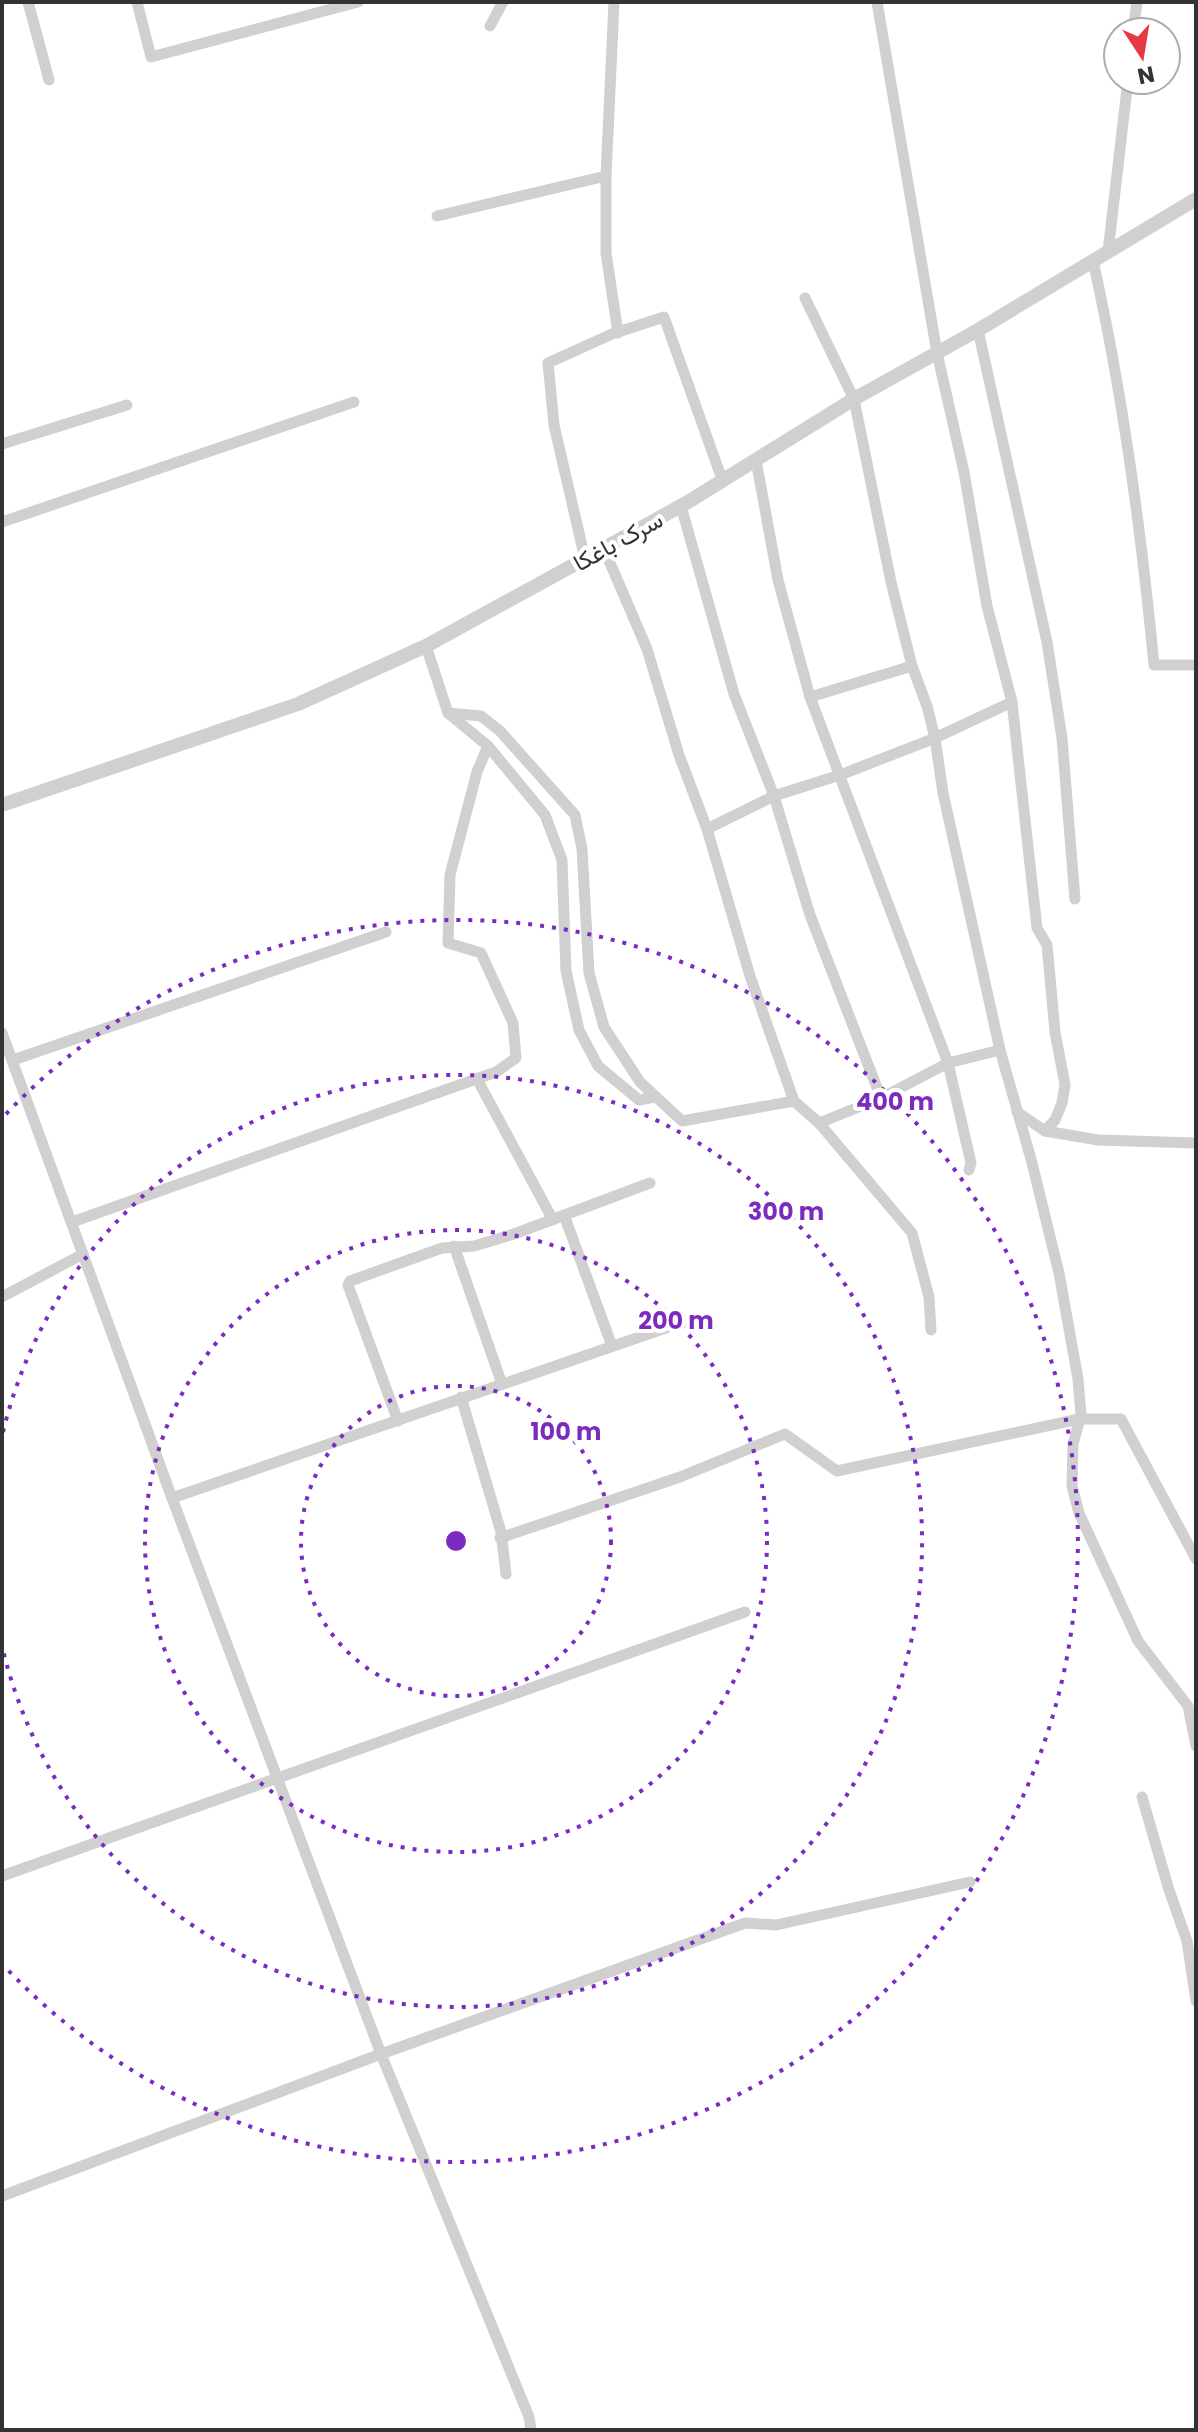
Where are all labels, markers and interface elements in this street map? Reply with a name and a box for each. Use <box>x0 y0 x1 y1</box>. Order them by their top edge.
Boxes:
north arrow <box>1102 16 1182 96</box>
text: N <box>1135 58 1157 92</box>
street label: سرک باغکا <box>567 503 669 579</box>
text: 400 m <box>856 1085 934 1118</box>
text: 300 m <box>748 1195 824 1228</box>
text: 200 m <box>638 1304 714 1337</box>
text: 100 m <box>531 1415 601 1448</box>
centre of rings <box>442 1527 470 1555</box>

